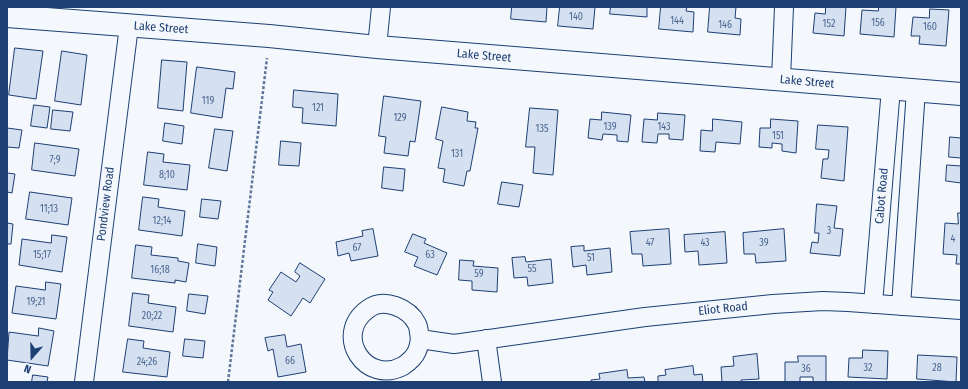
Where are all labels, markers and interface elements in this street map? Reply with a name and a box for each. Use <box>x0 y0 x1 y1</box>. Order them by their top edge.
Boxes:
house number: 140 <box>569 11 583 23</box>
house number: 144 <box>670 15 684 27</box>
house number: 156 <box>871 17 885 29</box>
house number: 152 <box>823 18 835 30</box>
street label: Lake Street <box>133 19 189 37</box>
house number: 146 <box>718 19 732 31</box>
house number: 160 <box>923 21 937 33</box>
street label: Lake Street <box>456 46 512 66</box>
street label: Lake Street <box>779 72 835 92</box>
house number: 119 <box>202 95 214 107</box>
house number: 121 <box>312 102 324 114</box>
house number: 129 <box>393 112 407 124</box>
house number: 139 <box>603 121 617 133</box>
house number: 143 <box>657 121 671 133</box>
house number: 135 <box>536 123 548 135</box>
house number: 151 <box>772 130 784 142</box>
house number: 131 <box>451 148 463 160</box>
house number: 7;9 <box>49 154 61 166</box>
street label: Pondview Road <box>94 166 118 242</box>
street label: Cabot Road <box>872 167 892 225</box>
house number: 8;10 <box>159 169 175 181</box>
house number: 11;13 <box>40 203 58 215</box>
house number: 12;14 <box>153 215 171 227</box>
house number: 3 <box>827 225 831 237</box>
house number: 4 <box>951 233 955 245</box>
house number: 47 <box>646 237 654 249</box>
house number: 43 <box>700 237 710 249</box>
house number: 39 <box>759 237 769 249</box>
house number: 67 <box>353 242 361 254</box>
house number: 15;17 <box>33 249 51 261</box>
house number: 63 <box>425 249 435 261</box>
house number: 51 <box>587 252 595 264</box>
house number: 55 <box>527 263 537 275</box>
house number: 16;18 <box>150 264 170 276</box>
house number: 59 <box>474 268 484 280</box>
house number: 19;21 <box>27 296 45 308</box>
street label: Eliot Road <box>698 299 748 319</box>
house number: 20;22 <box>142 310 162 322</box>
north arrow <box>12 337 52 377</box>
house number: 66 <box>285 355 295 367</box>
house number: 24;26 <box>137 356 157 368</box>
text: N <box>22 362 33 376</box>
house number: 32 <box>864 362 872 374</box>
house number: 28 <box>932 362 942 374</box>
house number: 36 <box>801 363 811 375</box>

